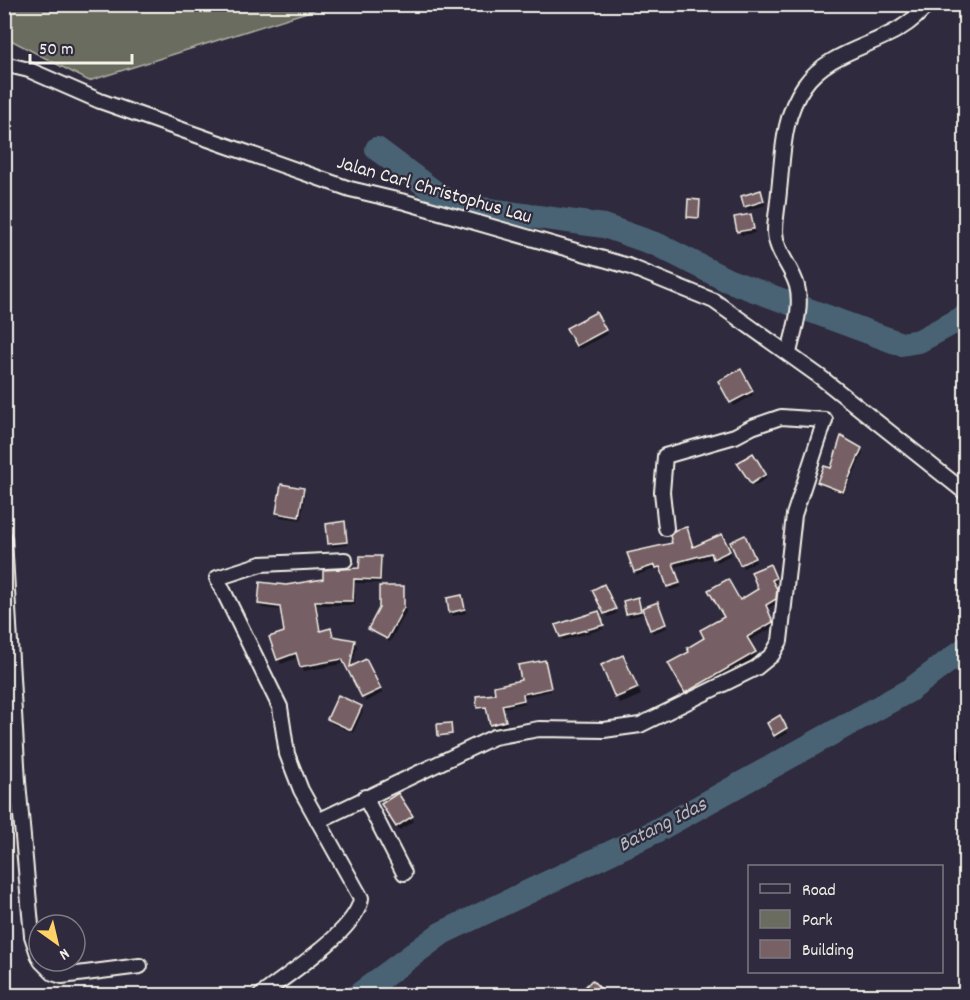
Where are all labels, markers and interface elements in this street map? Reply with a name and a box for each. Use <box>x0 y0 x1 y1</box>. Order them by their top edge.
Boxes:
scale bar <box>30 27 132 65</box>
text: 50 m <box>39 38 74 63</box>
street label: Jalan Carl Christophus Lau <box>333 150 535 232</box>
water label: Batang Idas <box>613 790 714 861</box>
legend <box>748 865 943 973</box>
text: Road <box>802 879 836 904</box>
text: Park <box>802 909 833 934</box>
north arrow <box>27 913 87 973</box>
text: Building <box>802 939 854 964</box>
text: N <box>54 942 74 965</box>

